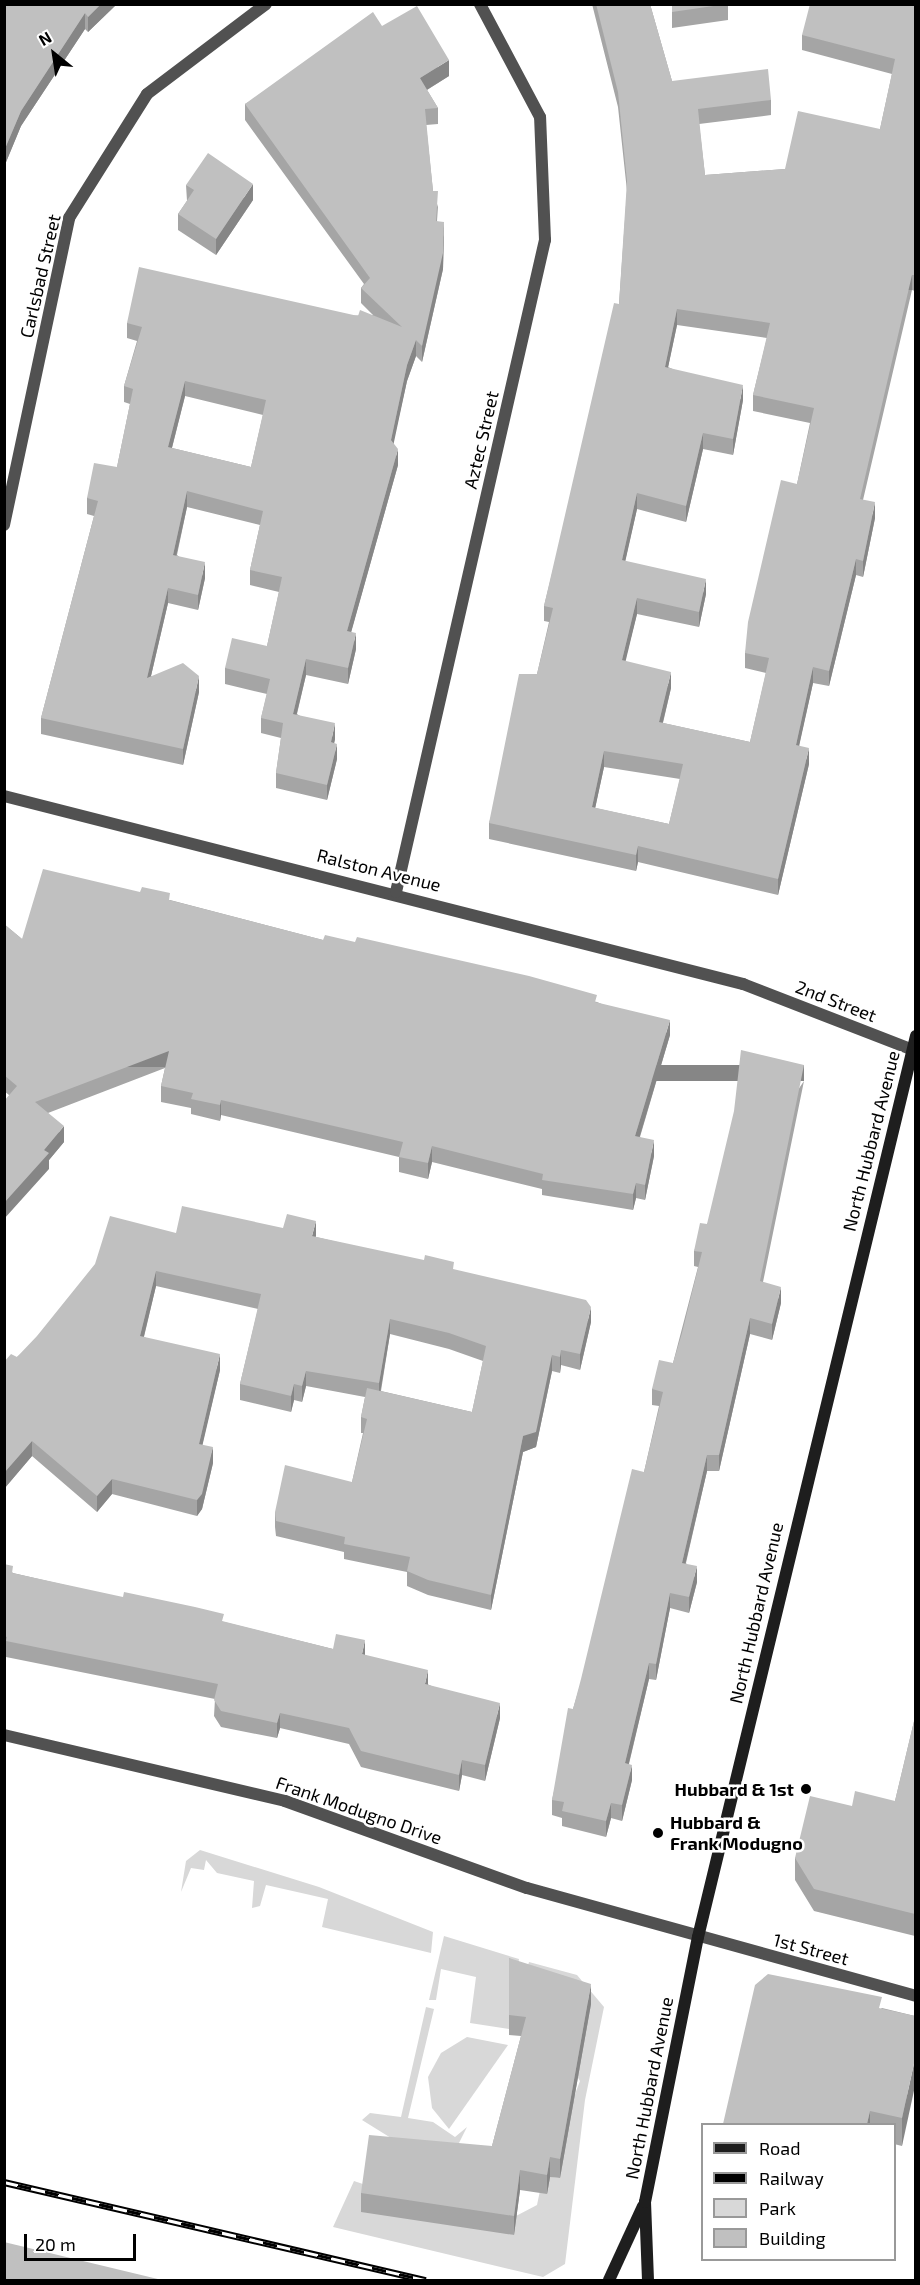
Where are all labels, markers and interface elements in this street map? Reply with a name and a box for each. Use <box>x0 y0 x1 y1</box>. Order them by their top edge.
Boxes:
north arrow <box>24 24 84 84</box>
text: N <box>35 27 55 49</box>
street label: Carlsbad Street <box>15 212 65 340</box>
street label: Aztec Street <box>459 389 503 491</box>
street label: Ralston Avenue <box>315 844 443 896</box>
street label: 2nd Street <box>792 976 880 1026</box>
street label: North Hubbard Avenue <box>838 1048 904 1234</box>
street label: North Hubbard Avenue <box>725 1520 787 1706</box>
street label: Frank Modugno Drive <box>273 1771 445 1849</box>
place label: Hubbard & 1st <box>675 1778 794 1800</box>
marker: Hubbard & 1st <box>799 1782 813 1796</box>
place label: Hubbard & Frank Modugno <box>670 1812 803 1854</box>
marker: Hubbard & Frank Modugno <box>651 1826 665 1840</box>
street label: 1st Street <box>771 1929 851 1969</box>
street label: North Hubbard Avenue <box>621 1995 677 2181</box>
legend <box>701 2123 896 2261</box>
text: Road <box>759 2137 800 2159</box>
text: Railway <box>759 2167 824 2189</box>
text: Park <box>759 2197 796 2219</box>
scale bar <box>27 2222 140 2260</box>
text: Building <box>759 2227 826 2249</box>
text: 20 m <box>35 2233 76 2255</box>

